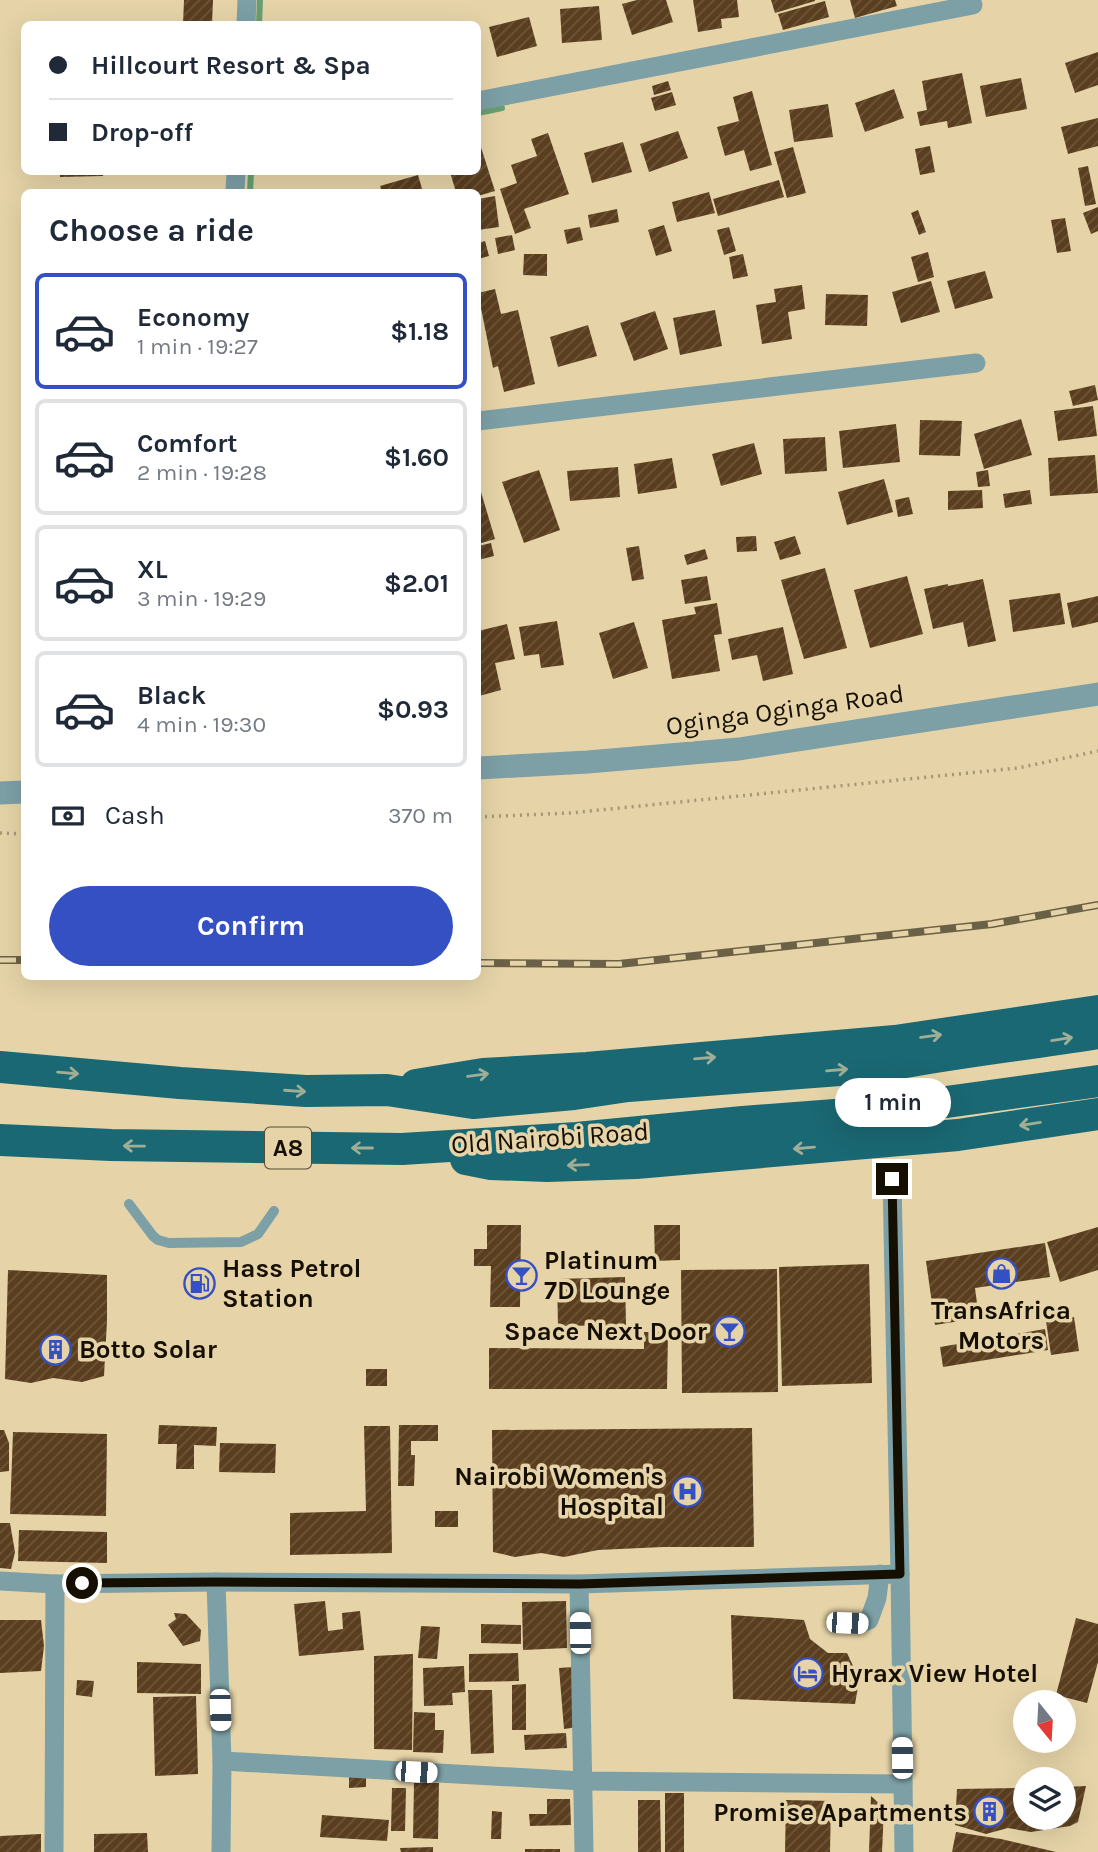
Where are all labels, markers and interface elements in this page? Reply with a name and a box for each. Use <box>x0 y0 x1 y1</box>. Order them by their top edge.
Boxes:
text: Hillcourt Resort & Spa <box>91 50 371 81</box>
text: Drop-off <box>91 117 193 148</box>
text: Choose a ride <box>49 212 254 249</box>
icon: car <box>53 300 116 363</box>
text: Economy <box>137 302 249 333</box>
text: $1.18 <box>390 316 449 347</box>
text: 1 min · 19:27 <box>137 333 258 360</box>
icon: car <box>53 426 116 489</box>
text: Comfort <box>137 428 238 459</box>
text: $1.60 <box>384 442 449 473</box>
text: 2 min · 19:28 <box>137 459 267 486</box>
icon: car <box>53 552 116 615</box>
text: XL <box>137 554 168 585</box>
text: $2.01 <box>384 568 449 599</box>
text: 3 min · 19:29 <box>137 585 266 612</box>
icon: car <box>53 678 116 741</box>
street label: Oginga Oginga Road <box>664 678 906 742</box>
text: Black <box>137 680 206 711</box>
text: $0.93 <box>377 694 449 725</box>
text: 4 min · 19:30 <box>137 711 266 738</box>
icon: cash <box>49 797 87 835</box>
text: Cash <box>105 800 165 831</box>
text: 370 m <box>388 802 453 829</box>
button: Confirm <box>49 886 453 966</box>
one-way arrow <box>920 1029 942 1042</box>
one-way arrow <box>1050 1032 1073 1045</box>
one-way arrow <box>693 1051 716 1064</box>
one-way arrow <box>825 1063 848 1076</box>
one-way arrow <box>56 1067 79 1080</box>
one-way arrow <box>466 1068 489 1081</box>
callout: 1 min <box>834 1078 950 1126</box>
one-way arrow <box>283 1084 306 1097</box>
text: 1 min <box>864 1089 922 1116</box>
street label: Old Nairobi Road <box>450 1116 650 1160</box>
one-way arrow <box>1020 1118 1042 1131</box>
road number: A8 <box>265 1128 311 1168</box>
one-way arrow <box>123 1139 146 1152</box>
one-way arrow <box>351 1141 374 1155</box>
one-way arrow <box>794 1142 816 1155</box>
one-way arrow <box>566 1158 589 1171</box>
route end <box>876 1163 908 1195</box>
place label: Platinum 7D Lounge <box>544 1245 670 1306</box>
place label: Hass Petrol Station <box>222 1253 362 1314</box>
shop icon: TransAfrica Motors <box>984 1257 1018 1291</box>
bar icon: Platinum 7D Lounge <box>504 1258 538 1292</box>
fuel station icon: Hass Petrol Station <box>182 1266 216 1300</box>
place label: TransAfrica Motors <box>931 1295 1071 1356</box>
bar icon: Space Next Door <box>713 1314 747 1348</box>
place label: Space Next Door <box>504 1316 708 1347</box>
building icon: Botto Solar <box>39 1332 73 1366</box>
place label: Botto Solar <box>79 1334 218 1365</box>
place label: Nairobi Women's Hospital <box>454 1461 664 1522</box>
hospital icon: Nairobi Women's Hospital <box>670 1474 704 1508</box>
route start <box>66 1567 98 1599</box>
car <box>570 1612 591 1654</box>
car <box>826 1612 869 1634</box>
hotel icon: Hyrax View Hotel <box>791 1656 825 1690</box>
place label: Hyrax View Hotel <box>831 1658 1038 1689</box>
car <box>209 1689 232 1731</box>
north arrow <box>1013 1690 1076 1754</box>
map controls <box>1013 1690 1076 1830</box>
car <box>892 1737 913 1779</box>
car <box>395 1760 438 1784</box>
button: layers <box>1013 1767 1076 1830</box>
building icon: Promise Apartments <box>973 1795 1007 1829</box>
place label: Promise Apartments <box>713 1797 967 1828</box>

